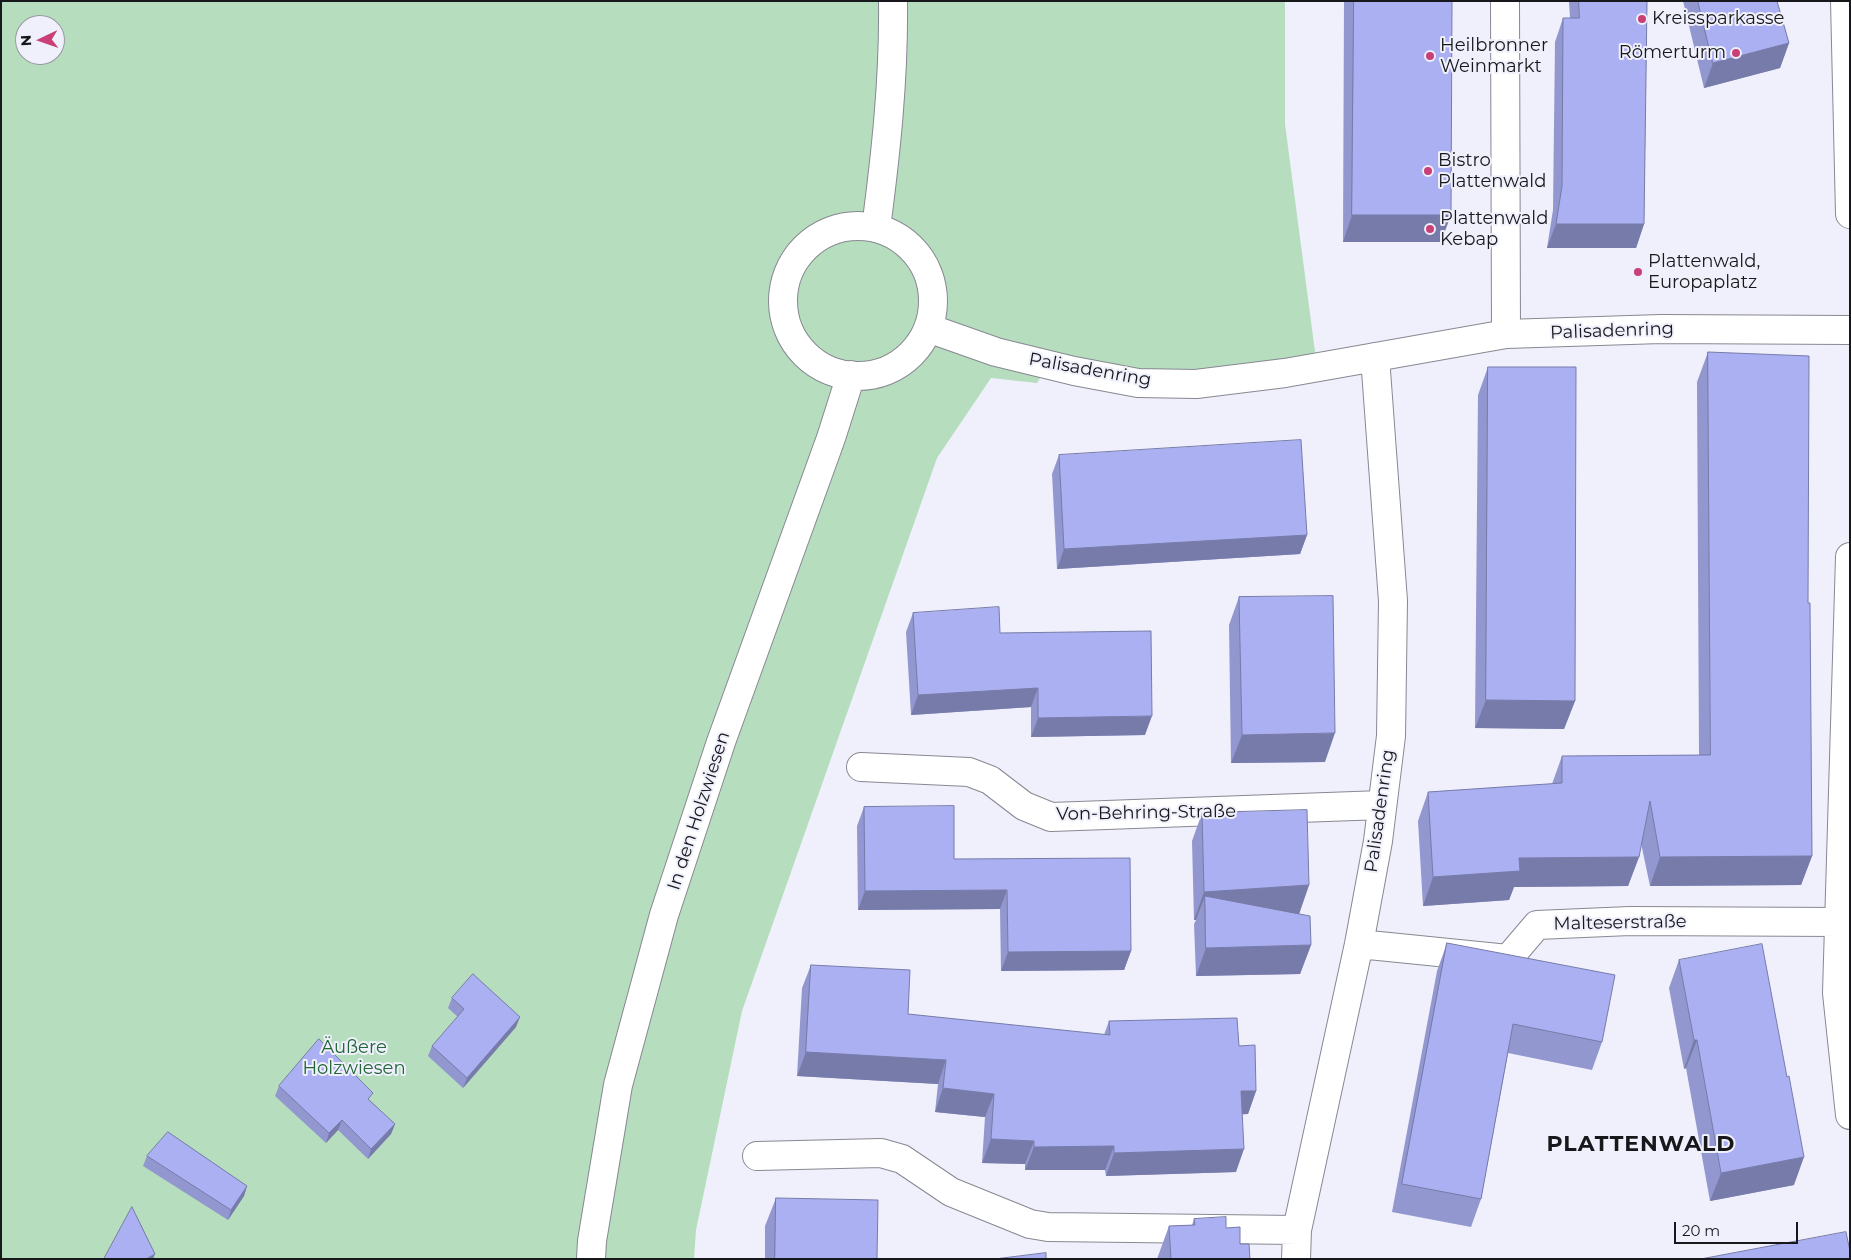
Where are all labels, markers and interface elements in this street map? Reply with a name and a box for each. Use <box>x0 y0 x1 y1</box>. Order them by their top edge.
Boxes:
place label: Kreissparkasse <box>1652 8 1784 30</box>
marker: Kreissparkasse <box>1636 13 1648 25</box>
north arrow <box>15 15 65 65</box>
text: N <box>17 35 35 47</box>
place label: Heilbronner Weinmarkt <box>1440 35 1548 78</box>
place label: Römerturm <box>1619 42 1726 64</box>
marker: Römerturm <box>1730 47 1742 59</box>
marker: Heilbronner Weinmarkt <box>1424 50 1436 62</box>
place label: Bistro Plattenwald <box>1438 150 1546 192</box>
marker: Bistro Plattenwald <box>1422 165 1434 177</box>
place label: Plattenwald Kebap <box>1440 208 1548 250</box>
marker: Plattenwald Kebap <box>1424 223 1436 235</box>
place label: Plattenwald, Europaplatz <box>1648 251 1760 294</box>
marker: Plattenwald, Europaplatz <box>1632 266 1644 278</box>
street label: Palisadenring <box>1550 318 1674 344</box>
street label: Palisadenring <box>1027 349 1153 391</box>
street label: In den Holzwiesen <box>663 729 735 893</box>
street label: Palisadenring <box>1361 748 1399 874</box>
street label: Von-Behring-Straße <box>1056 801 1236 825</box>
street label: Malteserstraße <box>1553 911 1687 935</box>
park label: Äußere Holzwiesen <box>302 1037 406 1080</box>
district label: PLATTENWALD <box>1545 1132 1737 1158</box>
scale bar <box>1676 1212 1800 1244</box>
text: 20 m <box>1682 1221 1720 1240</box>

